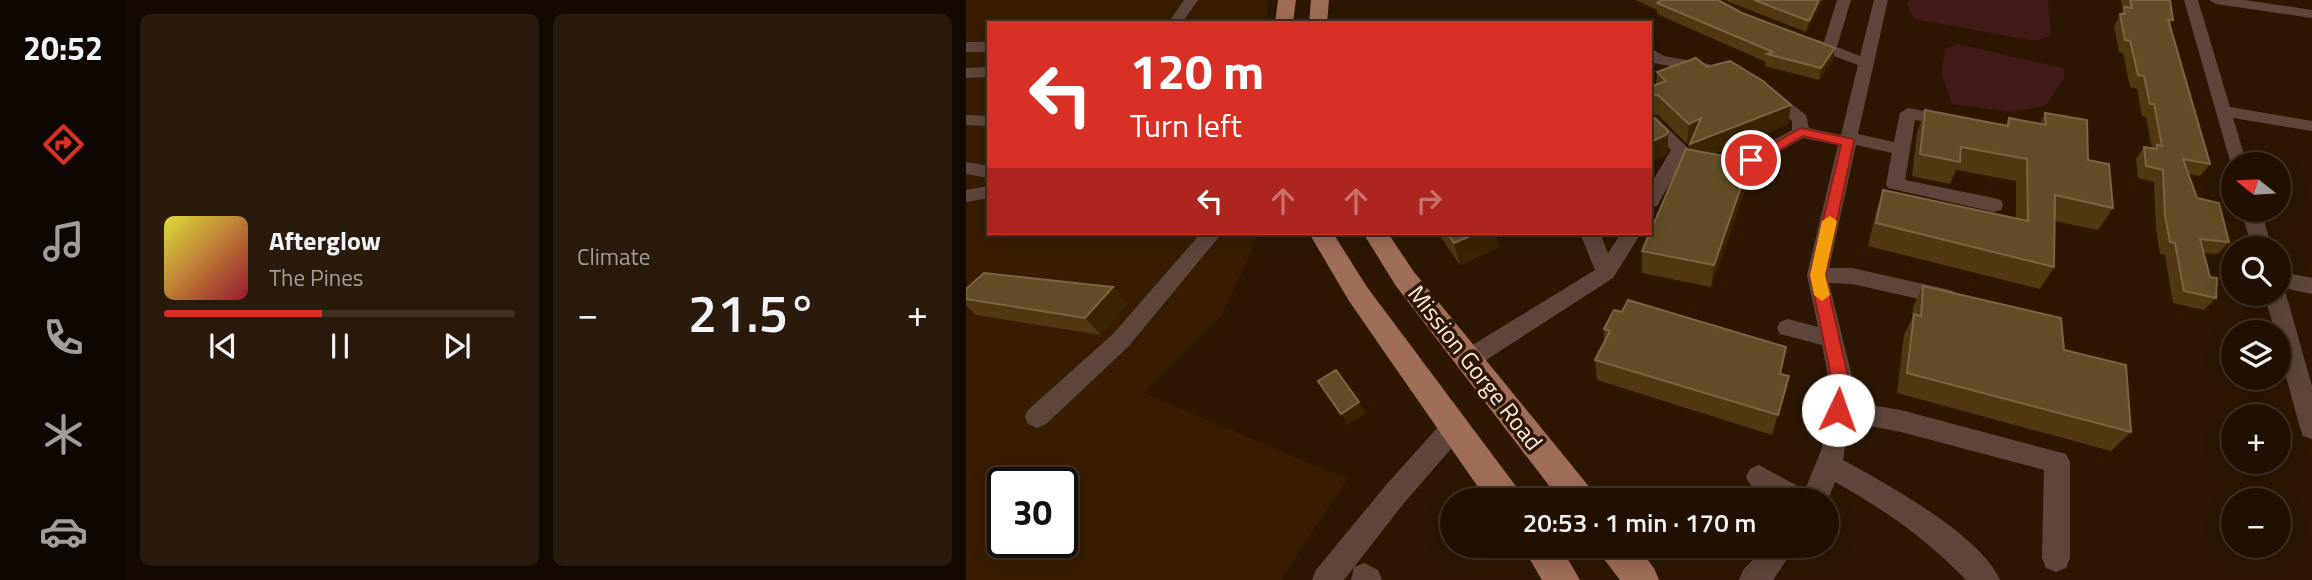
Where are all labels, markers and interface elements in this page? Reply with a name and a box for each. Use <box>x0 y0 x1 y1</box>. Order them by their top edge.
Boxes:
text: 20:52 <box>23 24 103 72</box>
text: 120 m <box>1130 33 1264 108</box>
icon: left <box>1015 49 1106 140</box>
text: Turn left <box>1130 101 1242 149</box>
icon: directions <box>39 120 88 169</box>
pin <box>1721 130 1781 190</box>
icon: arrive <box>1732 141 1770 179</box>
north arrow <box>2221 152 2291 222</box>
map controls <box>2221 152 2291 558</box>
icon: left <box>1191 182 1229 220</box>
icon: ahead <box>1264 182 1302 220</box>
icon: ahead <box>1337 182 1375 220</box>
icon: right <box>1410 182 1448 220</box>
icon: music <box>39 217 88 266</box>
text: Afterglow <box>269 221 381 260</box>
button: search <box>2221 236 2291 306</box>
text: Climate <box>577 239 650 274</box>
text: The Pines <box>269 260 363 295</box>
text: 21.5° <box>688 273 817 352</box>
street label: Mission Gorge Road <box>1400 277 1552 458</box>
text: − <box>577 284 598 342</box>
text: + <box>907 284 928 342</box>
icon: phone <box>39 313 88 362</box>
button: layers <box>2221 320 2291 390</box>
icon: previous <box>204 327 242 365</box>
icon: pause <box>321 327 359 365</box>
icon: next <box>438 327 476 365</box>
position arrow <box>1801 373 1875 447</box>
button: + <box>2221 404 2291 474</box>
icon: climate <box>39 410 88 459</box>
speed limit sign: 30 <box>987 467 1078 558</box>
button: − <box>2221 488 2291 558</box>
text: 20:53 · 1 min · 170 m <box>1523 503 1756 542</box>
icon: car <box>39 507 88 556</box>

